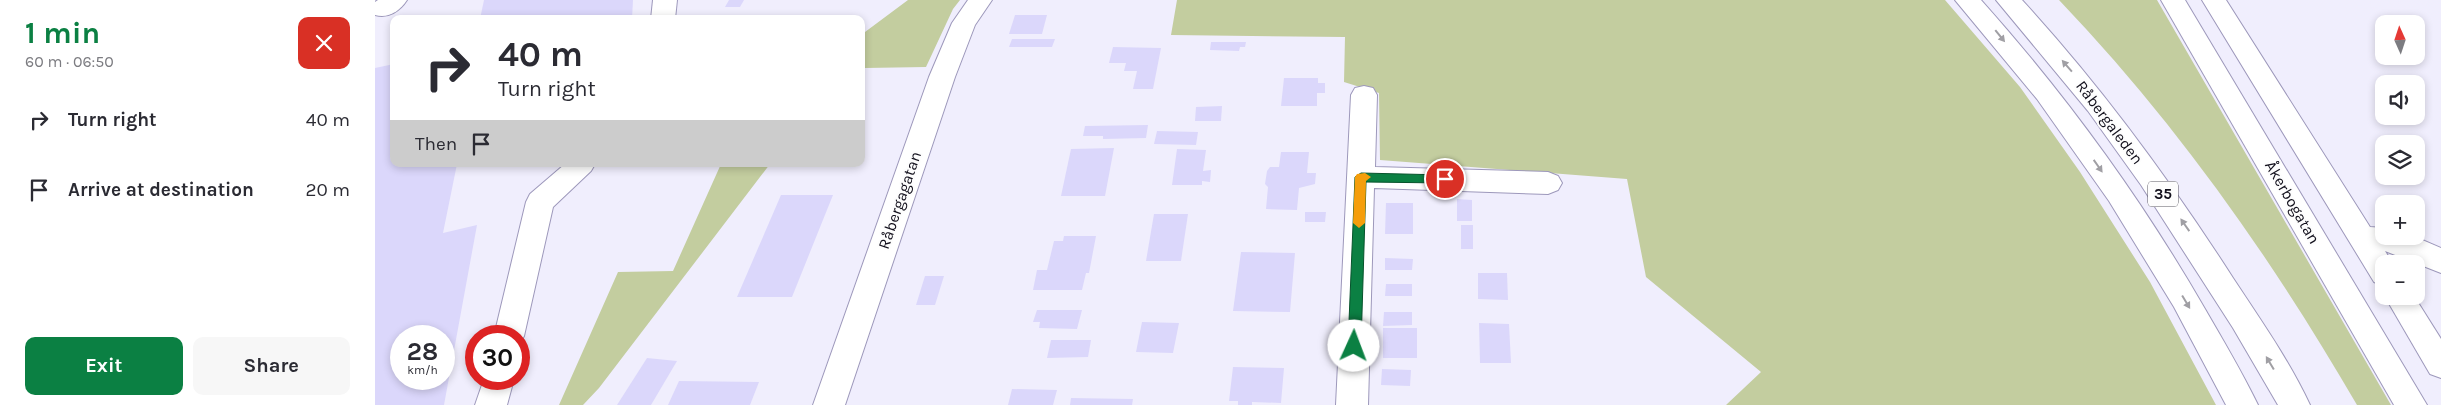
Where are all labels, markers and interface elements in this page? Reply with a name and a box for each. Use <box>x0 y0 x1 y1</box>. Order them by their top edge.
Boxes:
text: 1 min <box>25 15 100 51</box>
north arrow <box>2375 15 2425 65</box>
map controls <box>2375 15 2425 305</box>
button: close <box>298 17 350 69</box>
one-way arrow <box>1994 30 2005 43</box>
text: 40 m <box>498 34 583 75</box>
icon: right <box>415 35 480 100</box>
text: 60 m · 06:50 <box>25 52 114 71</box>
one-way arrow <box>2061 60 2072 73</box>
button: sound <box>2375 75 2425 125</box>
text: Turn right <box>498 76 596 102</box>
street label: Råbergaleden <box>2072 77 2147 168</box>
icon: right <box>25 106 53 134</box>
text: Turn right <box>68 109 157 131</box>
text: 40 m <box>306 109 350 131</box>
icon: arrive <box>467 130 495 158</box>
text: Then <box>415 133 457 155</box>
button: layers <box>2375 135 2425 185</box>
street label: Råbergagatan <box>874 149 925 251</box>
street label: Åkerbogatan <box>2261 157 2324 247</box>
pin <box>1424 158 1466 200</box>
one-way arrow <box>2093 159 2103 172</box>
icon: arrive <box>1431 165 1459 193</box>
icon: arrive <box>25 176 53 204</box>
text: Arrive at destination <box>68 179 254 201</box>
text: 20 m <box>305 179 350 201</box>
road number: 35 <box>2148 182 2178 206</box>
button: + <box>2375 195 2425 245</box>
one-way arrow <box>2180 218 2190 231</box>
button: − <box>2375 255 2425 305</box>
one-way arrow <box>2182 296 2191 309</box>
position arrow <box>1327 319 1379 371</box>
speed limit sign: 30 <box>465 325 530 390</box>
button: Exit <box>25 337 183 395</box>
button: Share <box>193 337 350 395</box>
text: 28 <box>407 337 438 366</box>
one-way arrow <box>2266 356 2275 369</box>
text: km/h <box>407 363 438 377</box>

